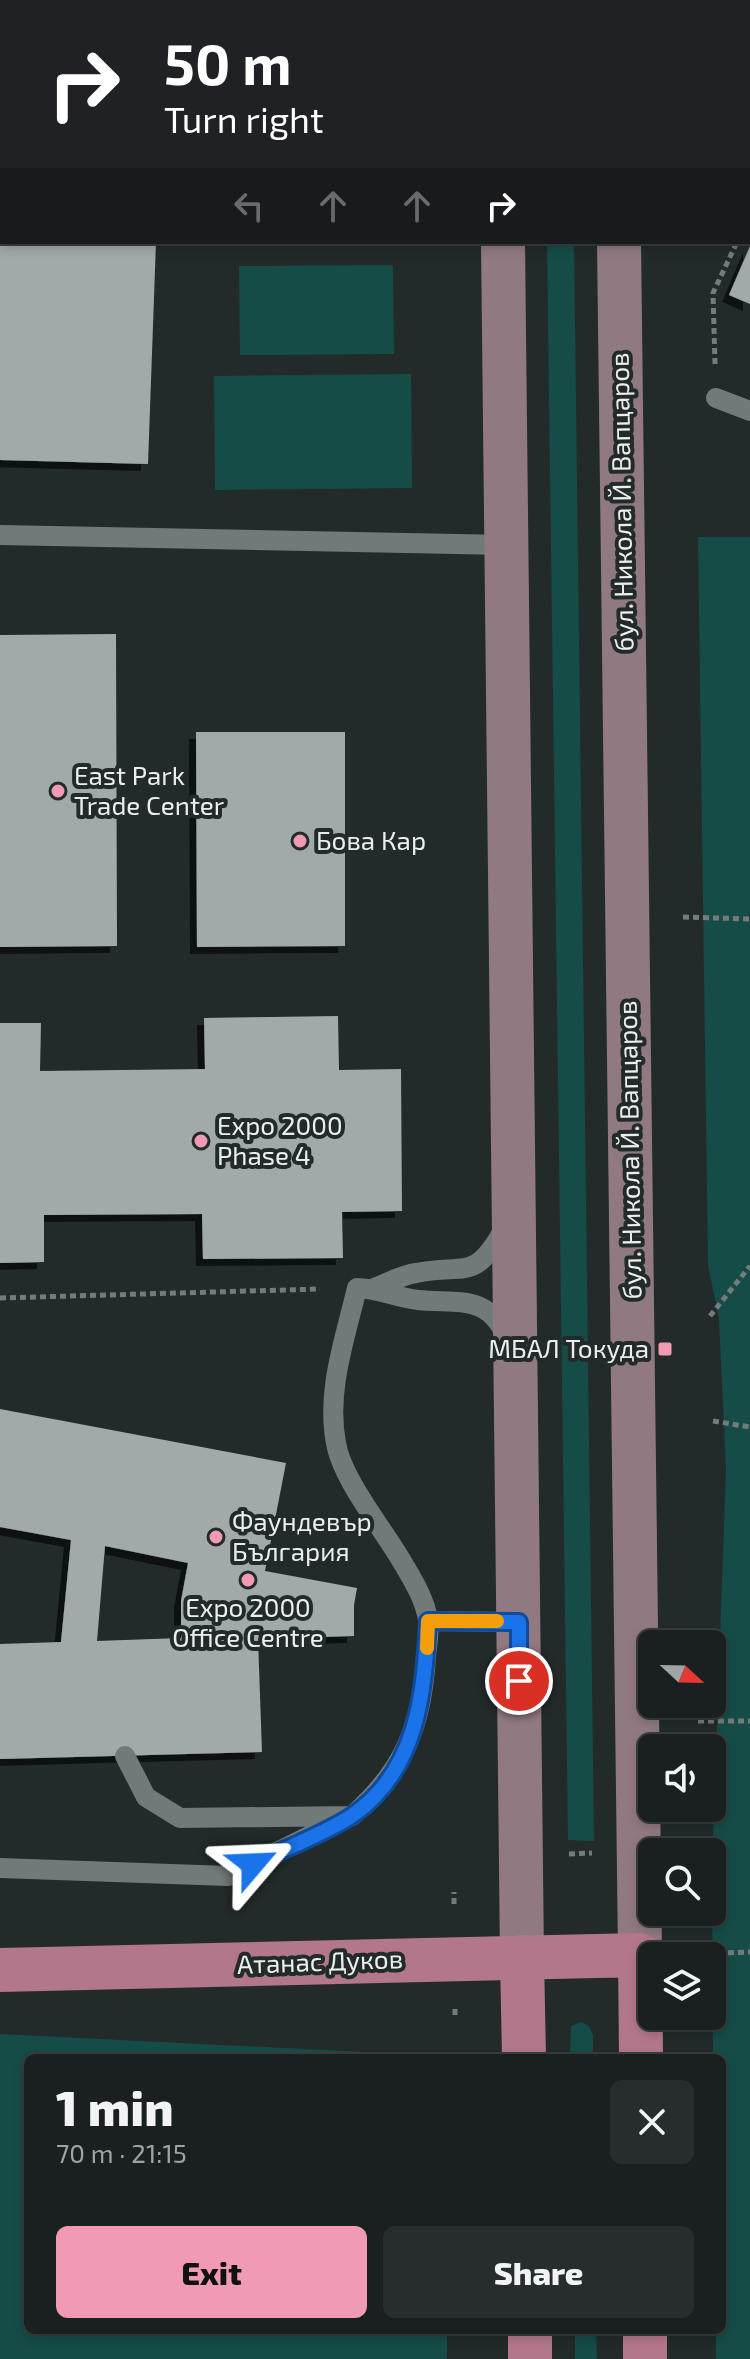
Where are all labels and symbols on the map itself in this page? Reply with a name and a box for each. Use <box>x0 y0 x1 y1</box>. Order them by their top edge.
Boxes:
street label: бул. Никола Й. Вапцаров <box>602 352 640 652</box>
place label: East Park Trade Center <box>74 759 224 820</box>
marker: East Park Trade Center <box>49 782 67 800</box>
place label: Бова Кар <box>316 824 426 855</box>
marker: Бова Кар <box>291 832 309 850</box>
street label: бул. Никола Й. Вапцаров <box>610 1000 648 1300</box>
place label: Expo 2000 Phase 4 <box>217 1109 343 1170</box>
marker: Expo 2000 Phase 4 <box>192 1132 210 1150</box>
place label: МБАЛ Токуда <box>488 1332 649 1364</box>
marker: МБАЛ Токуда <box>656 1340 674 1358</box>
place label: Фаундевър България <box>232 1505 372 1566</box>
marker: Фаундевър България <box>207 1528 225 1546</box>
marker: Expo 2000 Office Centre <box>239 1571 257 1589</box>
place label: Expo 2000 Office Centre <box>172 1591 324 1652</box>
north arrow <box>638 1630 726 1718</box>
pin <box>485 1647 553 1715</box>
position arrow <box>211 1822 295 1906</box>
street label: Атанас Дуков <box>236 1942 403 1980</box>

